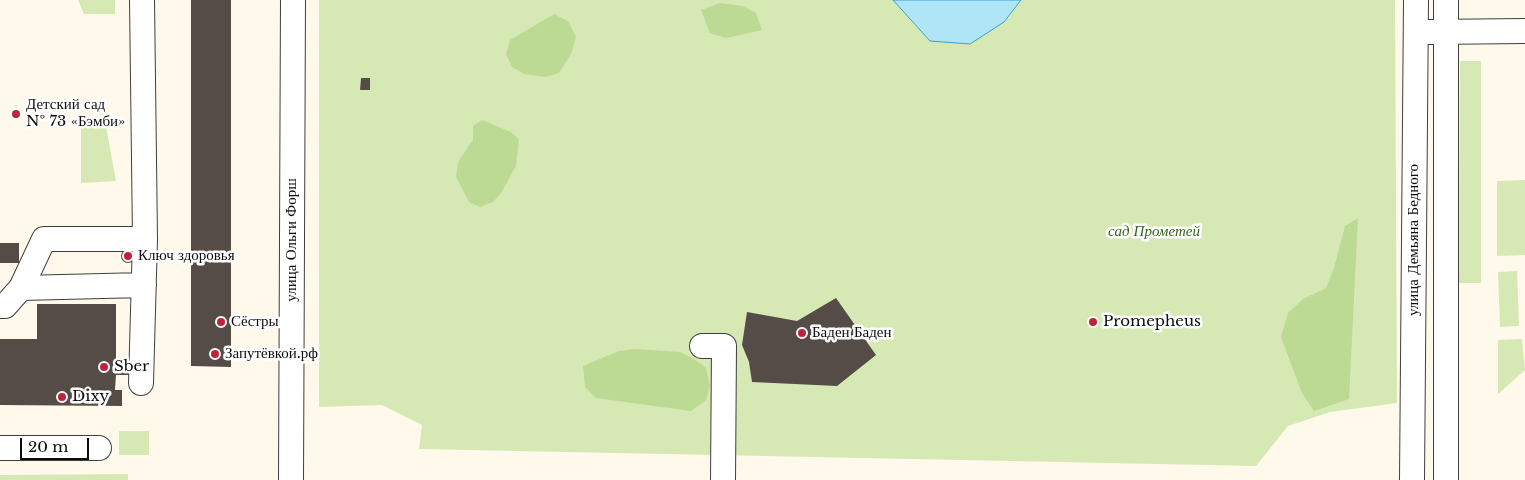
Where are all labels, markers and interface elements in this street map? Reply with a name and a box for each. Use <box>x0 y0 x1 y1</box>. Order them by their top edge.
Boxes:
place label: Детский сад № 73 «Бэмби» <box>26 96 125 131</box>
marker: Детский сад № 73 «Бэмби» <box>10 108 22 120</box>
street label: улица Демьяна Бедного <box>1405 164 1423 316</box>
street label: улица Ольги Форш <box>283 178 301 302</box>
park label: сад Прометей <box>1108 223 1200 241</box>
place label: Ключ здоровья <box>138 247 235 265</box>
marker: Ключ здоровья <box>122 250 134 262</box>
place label: Сёстры <box>231 313 279 331</box>
place label: Promepheus <box>1103 313 1201 331</box>
marker: Сёстры <box>215 316 227 328</box>
marker: Promepheus <box>1087 316 1099 328</box>
place label: Баден Баден <box>812 324 891 342</box>
marker: Баден Баден <box>796 327 808 339</box>
place label: Запутёвкой.рф <box>225 345 318 363</box>
marker: Запутёвкой.рф <box>209 348 221 360</box>
place label: Sber <box>114 358 149 376</box>
marker: Sber <box>98 361 110 373</box>
place label: Dixy <box>72 388 109 406</box>
marker: Dixy <box>56 391 68 403</box>
scale bar <box>22 428 91 460</box>
text: 20 m <box>28 437 68 456</box>

